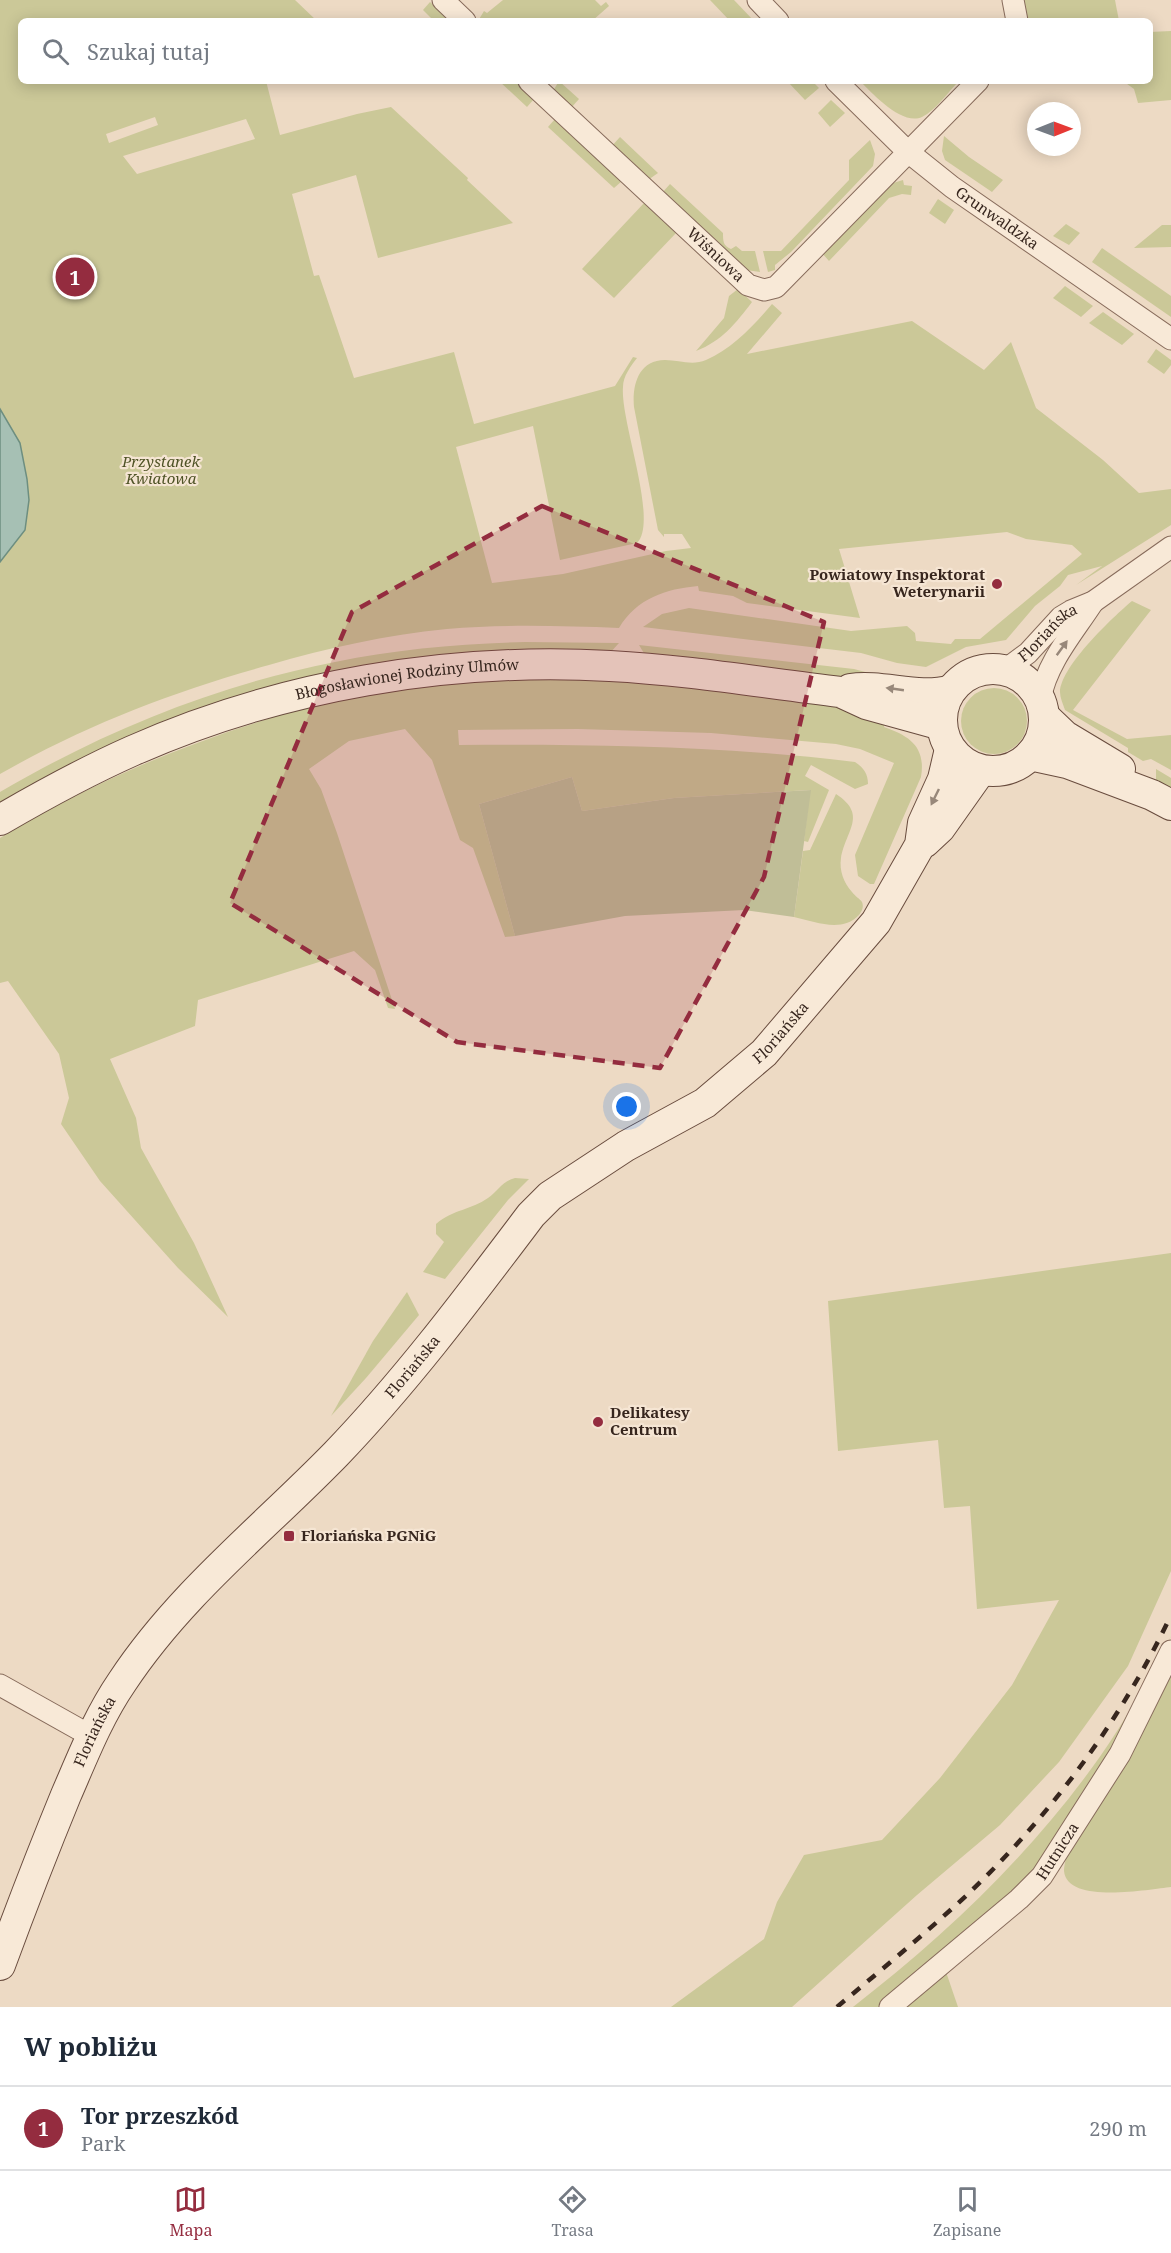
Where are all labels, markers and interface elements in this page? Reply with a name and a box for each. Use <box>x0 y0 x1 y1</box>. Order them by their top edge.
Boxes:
search box <box>18 18 1153 84</box>
icon: search <box>39 35 72 68</box>
text: Szukaj tutaj <box>87 36 210 66</box>
north arrow <box>1027 102 1081 156</box>
street label: Grunwaldzka <box>952 181 1043 253</box>
street label: Wiśniowa <box>683 222 749 286</box>
pin: 1 <box>56 254 94 300</box>
park label: Przystanek Kwiatowa <box>121 451 200 488</box>
place label: Powiatowy Inspektorat Weterynarii <box>809 564 986 601</box>
marker: Powiatowy Inspektorat Weterynarii <box>990 577 1004 591</box>
street label: Floriańska <box>1014 599 1080 666</box>
one-way arrow <box>1056 641 1068 657</box>
street label: Błogosławionej Rodziny Ulmów <box>293 654 519 704</box>
one-way arrow <box>886 685 905 694</box>
one-way arrow <box>930 789 940 806</box>
street label: Floriańska <box>748 997 813 1068</box>
your location <box>612 1092 641 1121</box>
street label: Floriańska <box>380 1331 444 1402</box>
place label: Delikatesy Centrum <box>610 1402 690 1439</box>
marker: Delikatesy Centrum <box>591 1415 605 1429</box>
place label: Floriańska PGNiG <box>301 1525 437 1545</box>
marker: Floriańska PGNiG <box>282 1529 296 1543</box>
street label: Floriańska <box>68 1692 120 1770</box>
street label: Hutnicza <box>1031 1818 1083 1883</box>
text: W pobliżu <box>24 2028 158 2064</box>
text: Tor przeszkód <box>81 2100 239 2130</box>
text: 1 <box>38 2115 49 2142</box>
text: 290 m <box>1089 2115 1147 2142</box>
text: Park <box>81 2130 125 2157</box>
tab: Mapa <box>170 2183 212 2241</box>
tab: Trasa <box>552 2183 594 2241</box>
tab: Zapisane <box>933 2183 1001 2241</box>

